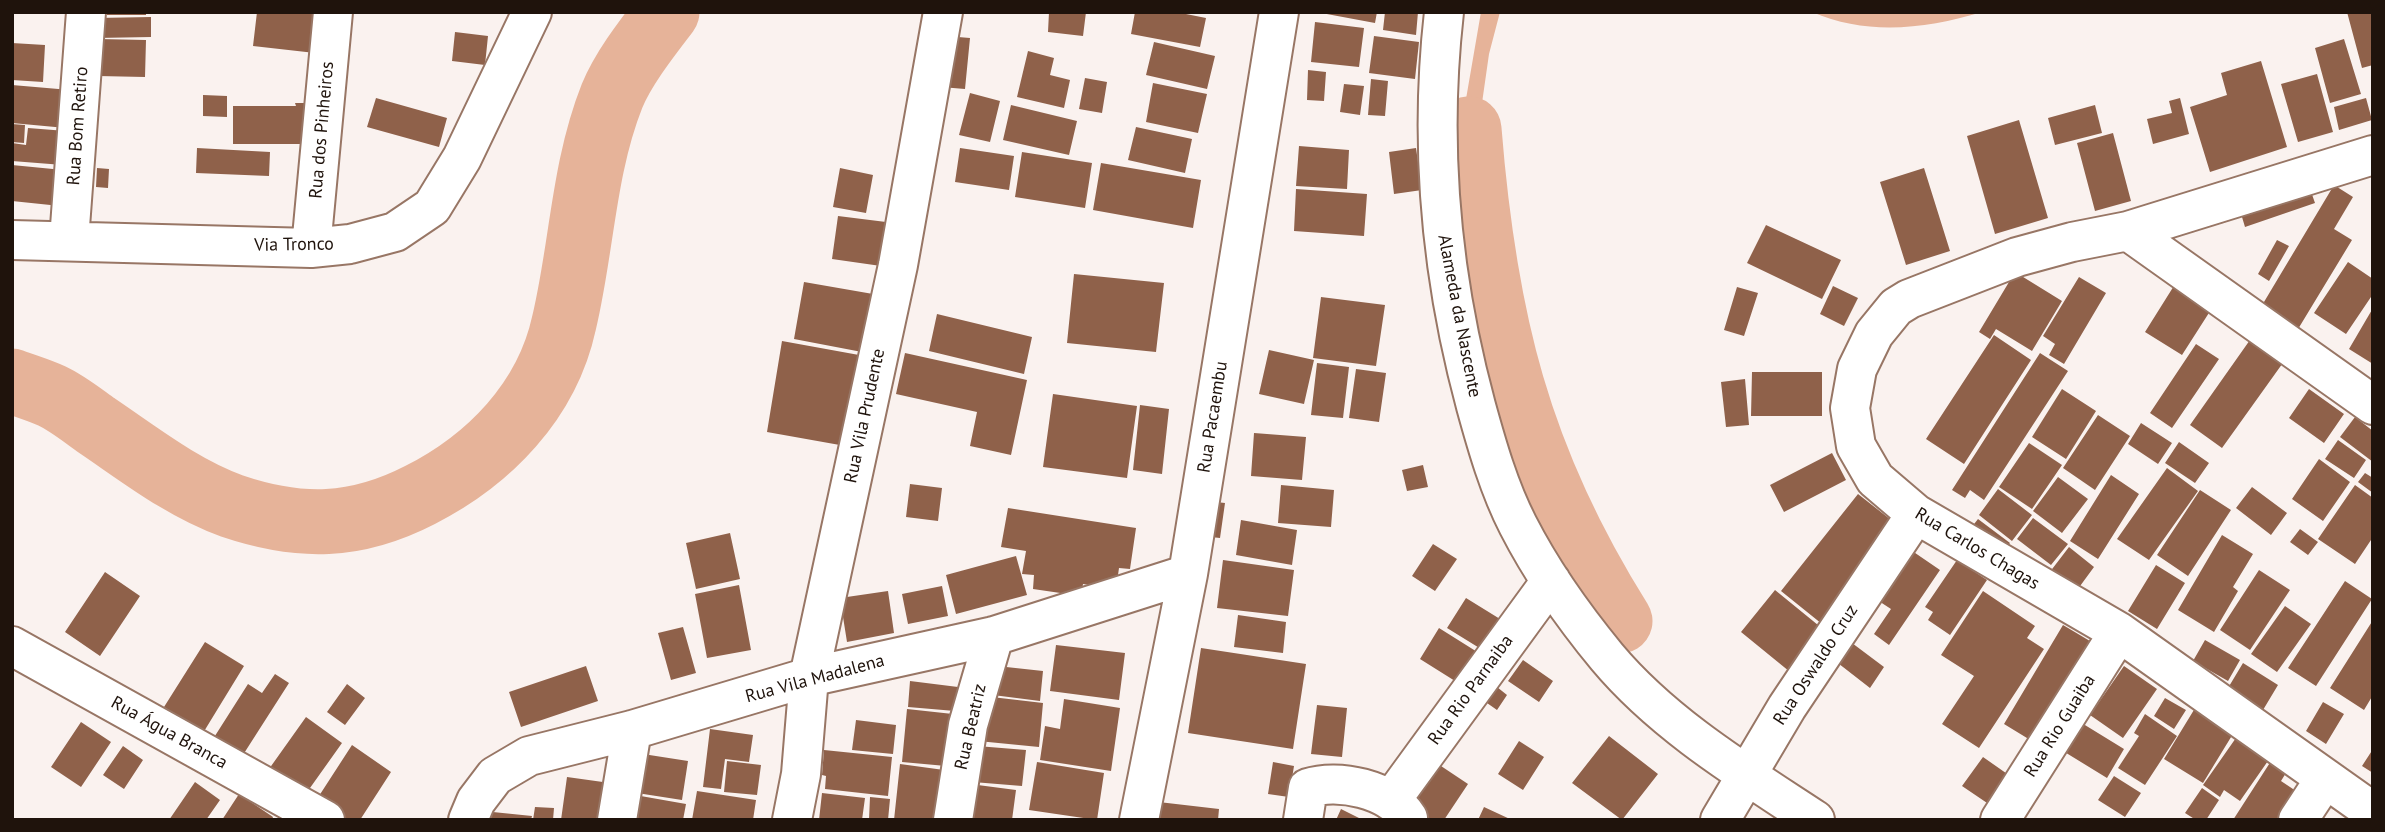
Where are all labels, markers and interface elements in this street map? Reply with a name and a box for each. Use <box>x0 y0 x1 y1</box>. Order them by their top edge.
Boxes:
street label: Rua dos Pinheiros <box>305 61 339 199</box>
street label: Rua Bom Retiro <box>63 66 93 186</box>
street label: Alameda da Nascente <box>1433 233 1485 399</box>
street label: Via Tronco <box>254 234 334 256</box>
street label: Rua Vila Prudente <box>840 347 890 485</box>
street label: Rua Pacaembu <box>1194 360 1232 474</box>
street label: Rua Carlos Chagas <box>1911 503 2043 595</box>
street label: Rua Oswaldo Cruz <box>1769 601 1863 729</box>
street label: Rua Rio Parnaiba <box>1424 631 1518 749</box>
street label: Rua Vila Madalena <box>743 650 887 708</box>
street label: Rua Rio Guaiba <box>2020 671 2100 781</box>
street label: Rua Beatriz <box>951 682 991 772</box>
street label: Rua Água Branca <box>107 692 231 774</box>

